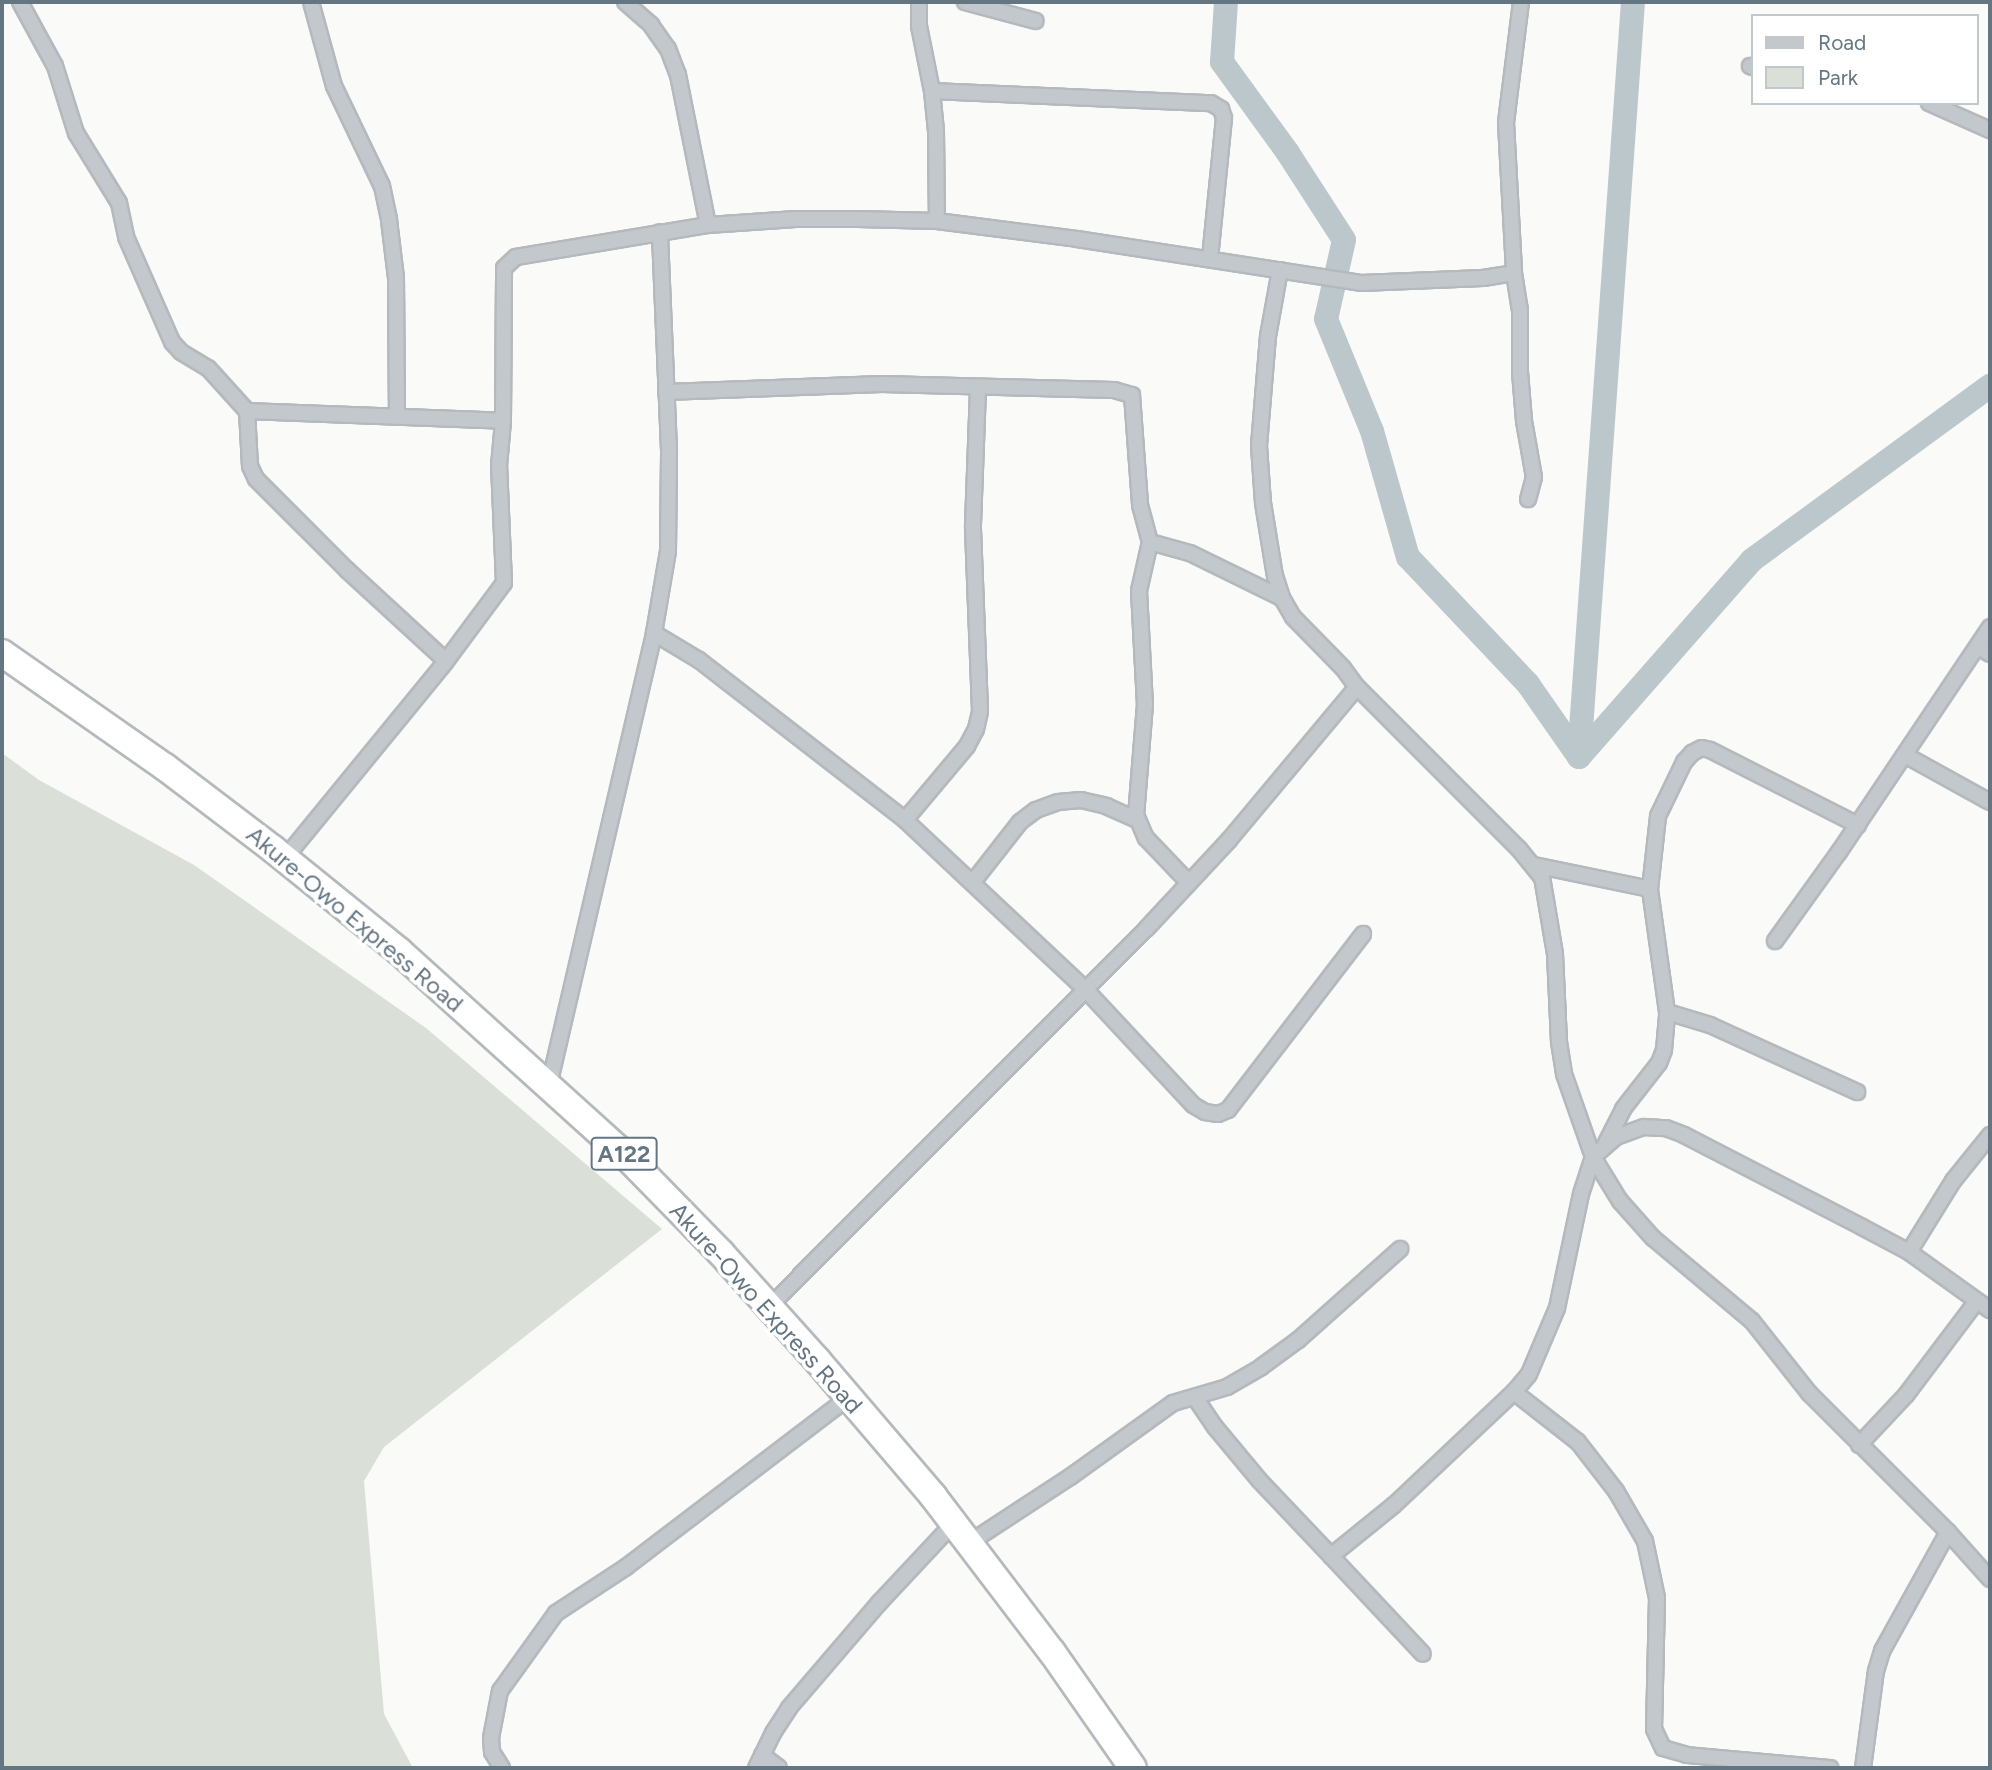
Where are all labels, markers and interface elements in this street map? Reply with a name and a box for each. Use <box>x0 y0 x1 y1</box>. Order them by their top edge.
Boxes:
legend <box>1750 14 1978 105</box>
text: Road <box>1818 30 1866 55</box>
text: Park <box>1818 65 1858 90</box>
street label: Akure-Owo Express Road <box>241 820 469 1018</box>
road number: A122 <box>589 1134 659 1174</box>
street label: Akure-Owo Express Road <box>664 1197 868 1419</box>

